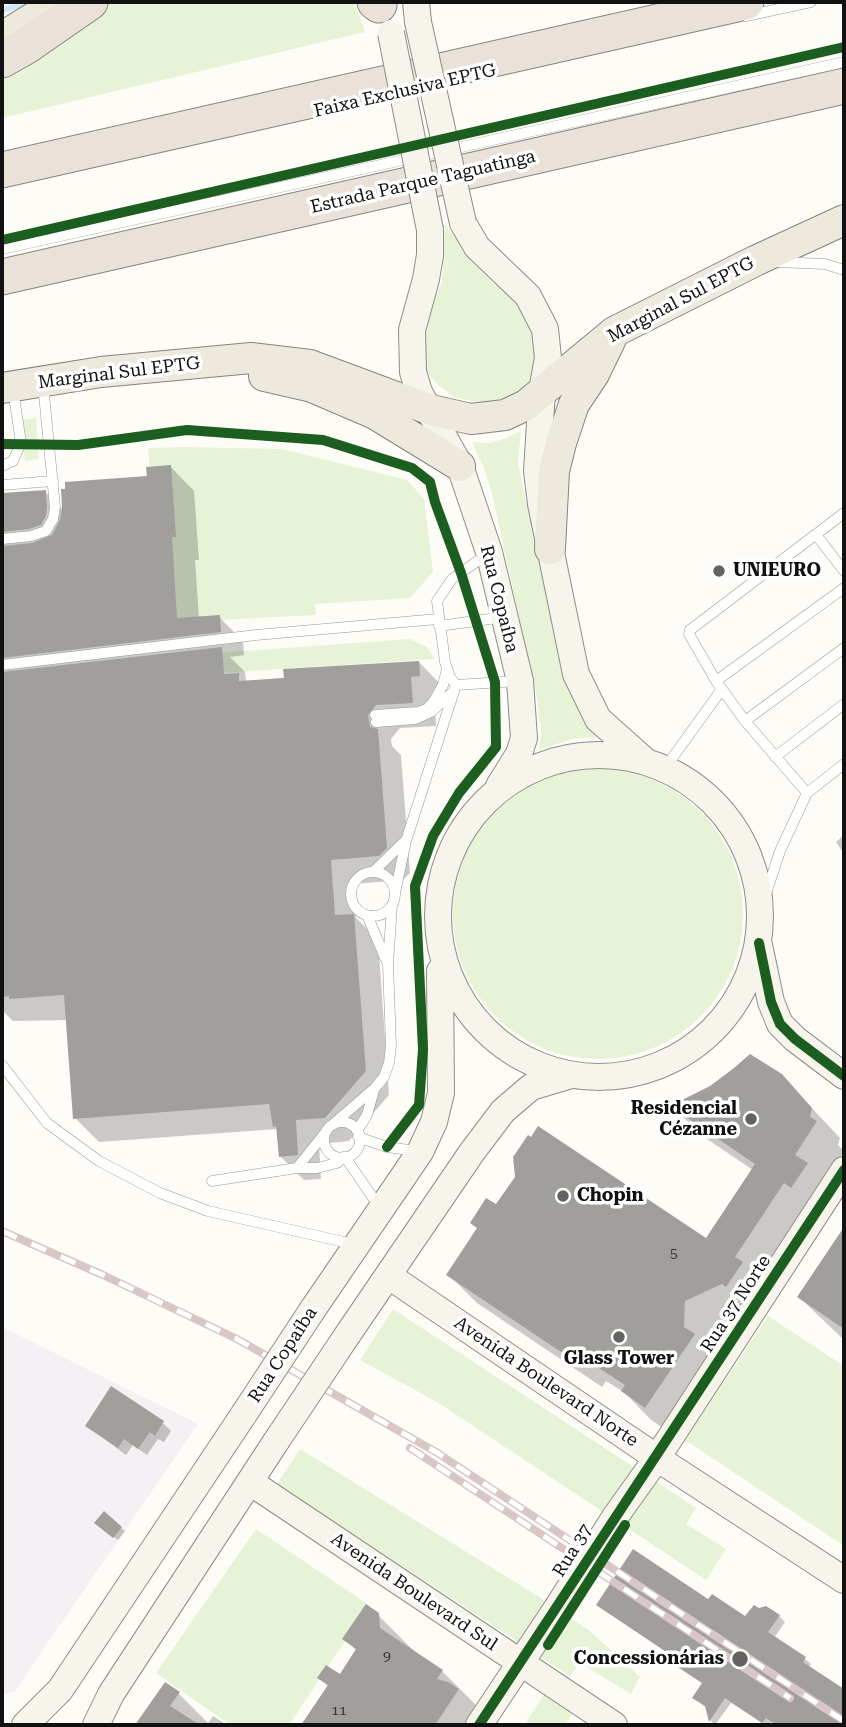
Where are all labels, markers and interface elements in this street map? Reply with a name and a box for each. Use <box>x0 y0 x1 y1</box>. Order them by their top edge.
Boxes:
street label: Faixa Exclusiva EPTG <box>312 60 498 122</box>
street label: Estrada Parque Taguatinga <box>308 146 538 218</box>
street label: Marginal Sul EPTG <box>604 252 758 348</box>
street label: Marginal Sul EPTG <box>37 352 201 394</box>
street label: Rua Copaíba <box>475 543 523 655</box>
place label: UNIEURO <box>733 560 821 582</box>
marker: UNIEURO <box>711 563 727 579</box>
place label: Residencial Cézanne <box>631 1098 737 1140</box>
marker: Residencial Cézanne <box>743 1111 759 1127</box>
place label: Chopin <box>577 1185 644 1207</box>
marker: Chopin <box>555 1188 571 1204</box>
house number: 5 <box>670 1246 678 1262</box>
street label: Rua 37 Norte <box>697 1251 775 1357</box>
street label: Rua Copaíba <box>244 1303 322 1407</box>
street label: Avenida Boulevard Norte <box>450 1312 642 1452</box>
marker: Glass Tower <box>611 1329 627 1345</box>
place label: Glass Tower <box>564 1348 674 1370</box>
street label: Rua 37 <box>549 1521 597 1581</box>
street label: Avenida Boulevard Sul <box>327 1528 501 1656</box>
place label: Concessionárias <box>574 1648 724 1670</box>
house number: 9 <box>383 1649 391 1665</box>
marker: Concessionárias <box>730 1649 750 1669</box>
house number: 11 <box>331 1703 347 1719</box>

